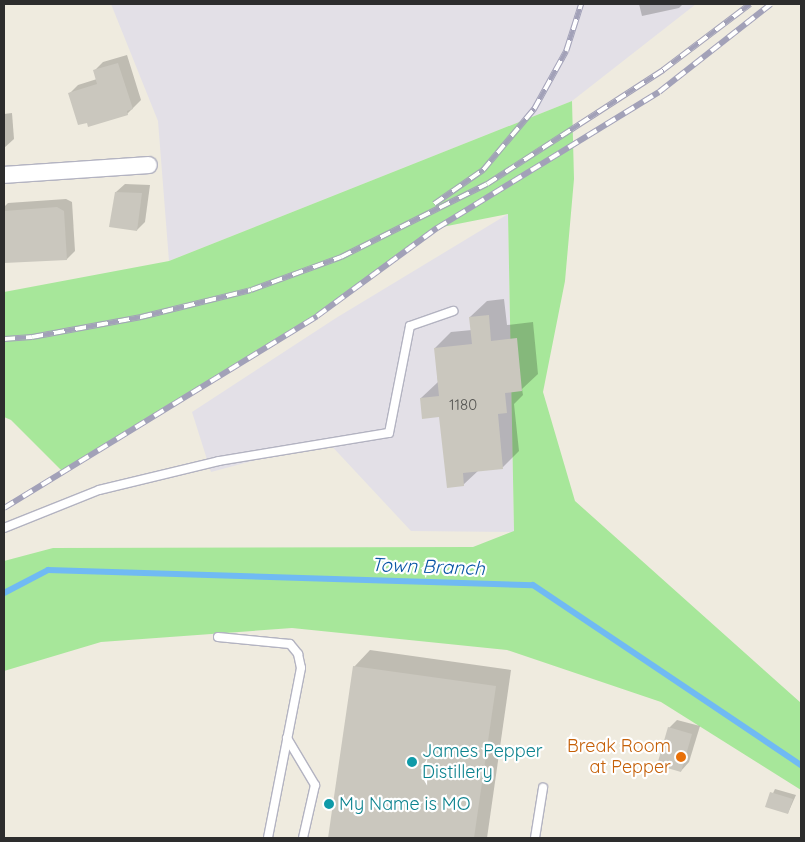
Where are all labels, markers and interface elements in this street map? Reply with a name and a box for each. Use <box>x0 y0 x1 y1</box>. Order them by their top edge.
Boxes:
house number: 1180 <box>449 396 477 414</box>
water label: Town Branch <box>371 554 485 580</box>
place label: Break Room at Pepper <box>567 736 671 779</box>
place label: James Pepper Distillery <box>422 741 543 784</box>
marker: Break Room at Pepper <box>675 751 687 763</box>
marker: James Pepper Distillery <box>406 756 418 768</box>
place label: My Name is MO <box>339 793 470 815</box>
marker: My Name is MO <box>323 798 335 810</box>

